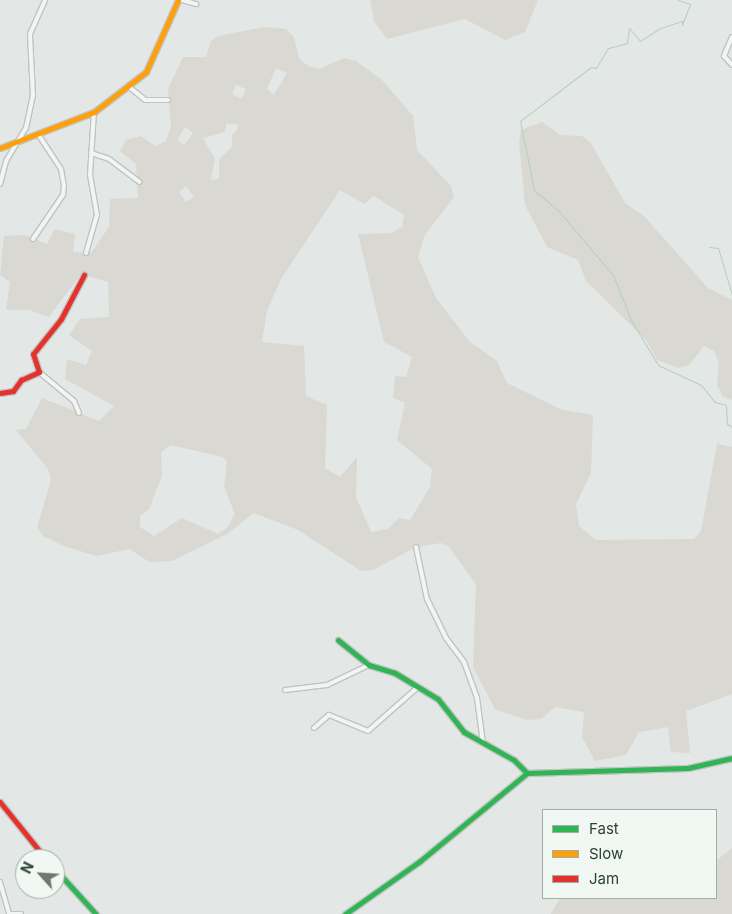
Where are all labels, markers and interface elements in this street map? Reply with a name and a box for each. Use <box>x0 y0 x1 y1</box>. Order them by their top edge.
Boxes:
legend <box>542 809 717 899</box>
text: Fast <box>589 819 619 838</box>
text: Slow <box>589 844 623 863</box>
north arrow <box>15 849 65 899</box>
text: N <box>17 859 37 876</box>
text: Jam <box>589 869 619 888</box>

